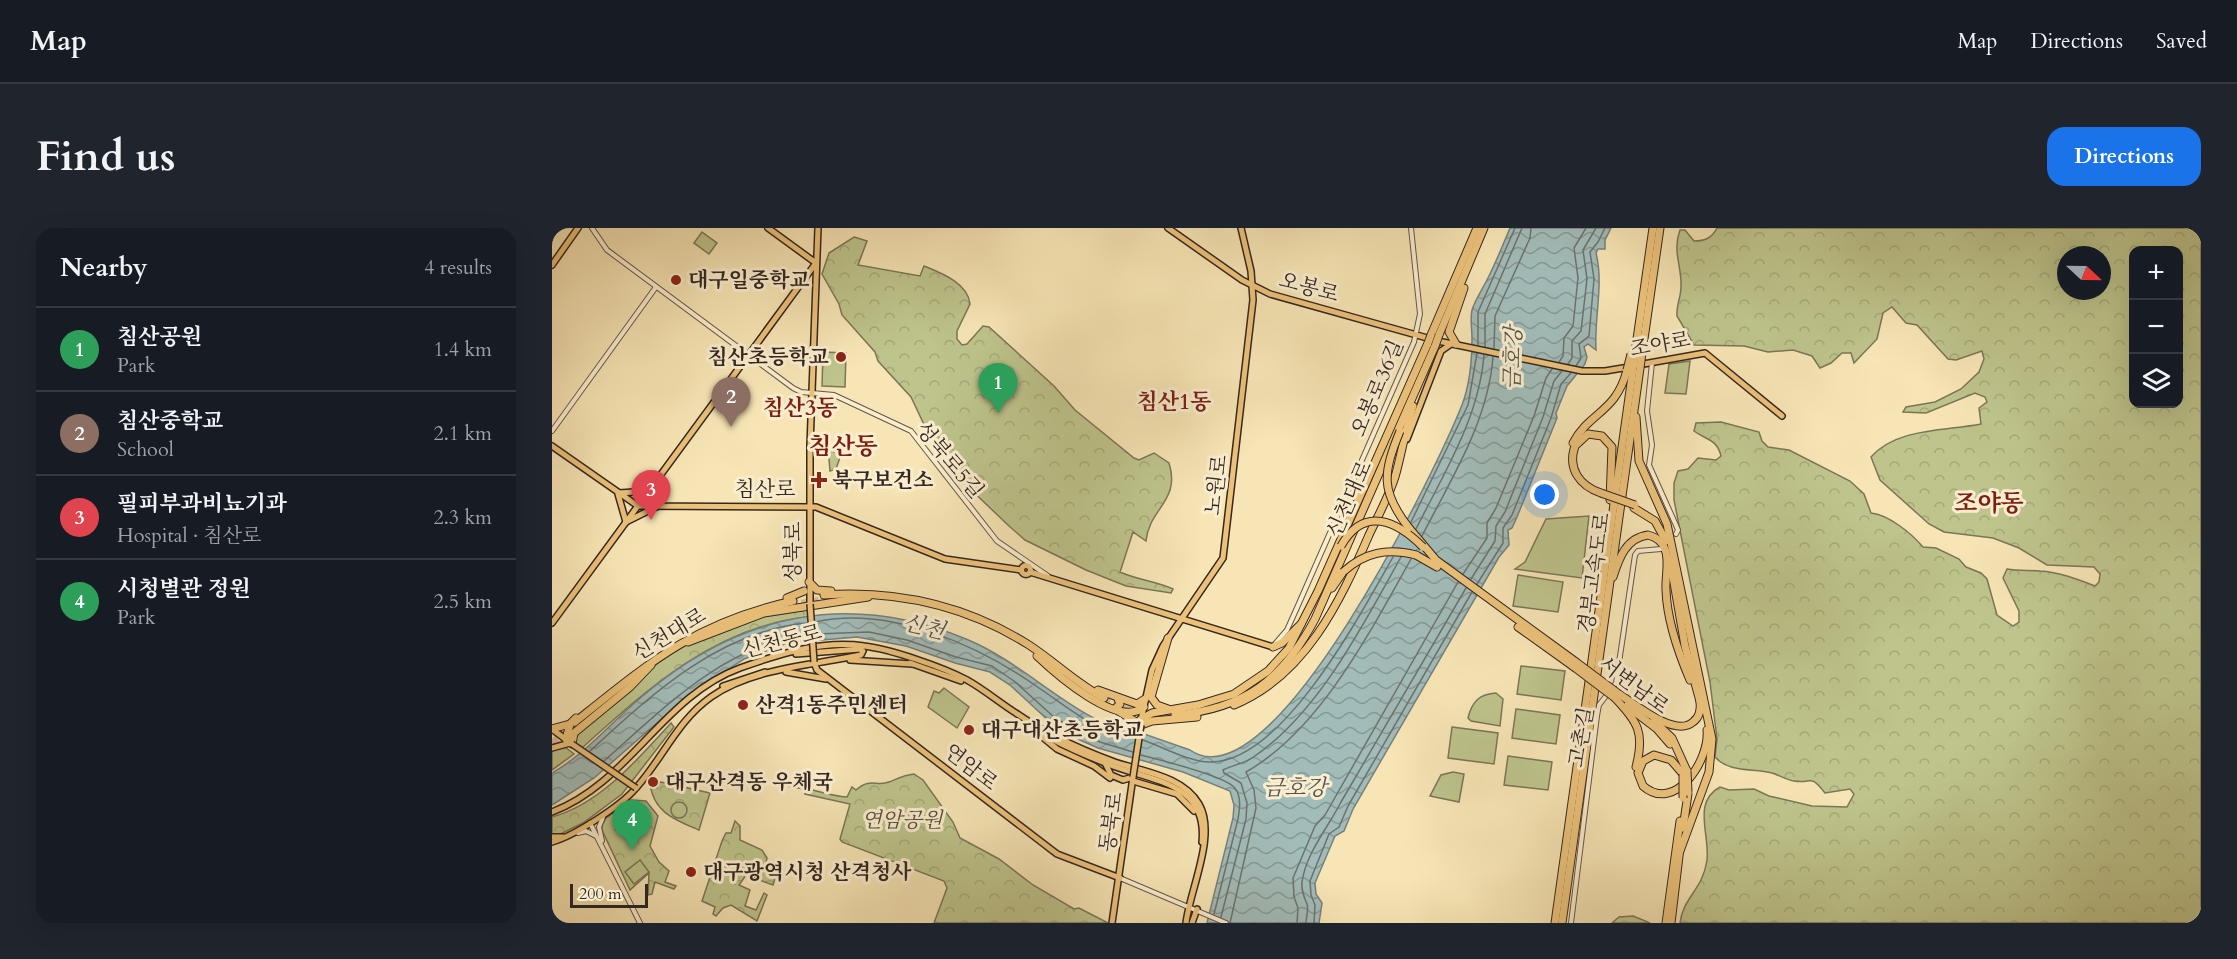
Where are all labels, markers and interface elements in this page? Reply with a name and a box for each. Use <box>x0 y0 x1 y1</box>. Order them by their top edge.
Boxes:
text: Map <box>30 22 87 60</box>
text: Map <box>1957 27 1997 56</box>
text: Directions <box>2030 27 2123 56</box>
text: Saved <box>2156 27 2207 56</box>
button: Directions <box>2047 127 2201 186</box>
text: Find us <box>36 128 176 185</box>
north arrow <box>2057 246 2111 300</box>
map controls <box>2129 246 2183 408</box>
button: + <box>2129 246 2183 300</box>
text: Nearby <box>60 250 148 285</box>
text: 4 results <box>424 254 492 281</box>
place label: 대구일중학교 <box>688 266 810 295</box>
street label: 오봉로 <box>1276 266 1342 309</box>
marker: 대구일중학교 <box>669 273 683 287</box>
button: − <box>2129 300 2183 354</box>
text: 침산공원 <box>117 322 202 352</box>
water label: 금호강 <box>1497 322 1529 390</box>
street label: 조야로 <box>1628 325 1693 364</box>
street label: 오봉로36길 <box>1344 335 1411 441</box>
text: 1 <box>74 336 85 363</box>
text: 1.4 km <box>433 336 492 363</box>
place label: 침산초등학교 <box>707 343 829 372</box>
marker: 침산초등학교 <box>834 350 848 364</box>
text: Park <box>117 352 155 379</box>
button: layers <box>2129 354 2183 408</box>
pin: 1 <box>978 364 1018 413</box>
pin: 2 <box>712 378 750 427</box>
district label: 침산1동 <box>1136 387 1212 417</box>
district label: 침산3동 <box>762 393 838 423</box>
text: 침산중학교 <box>117 406 223 436</box>
street label: 성북로5길 <box>909 416 990 505</box>
text: 2 <box>74 420 85 447</box>
text: 2.1 km <box>433 420 492 447</box>
district label: 침산동 <box>808 430 878 463</box>
text: School <box>117 436 174 463</box>
street label: 노원로 <box>1198 453 1235 517</box>
street label: 신천대로 <box>1320 456 1379 542</box>
place label: 북구보건소 <box>832 466 933 495</box>
pin: 3 <box>632 470 670 520</box>
marker: 북구보건소 <box>810 471 828 489</box>
street label: 침산로 <box>735 475 795 504</box>
your location <box>1530 480 1559 509</box>
district label: 조야동 <box>1954 487 2024 520</box>
text: 필피부과비뇨기과 <box>117 489 287 519</box>
text: 3 <box>74 504 85 531</box>
text: 2.3 km <box>433 504 492 531</box>
street label: 경부고속도로 <box>1572 511 1617 635</box>
text: Hospital · 침산로 <box>117 522 261 549</box>
street label: 성북로 <box>779 522 808 582</box>
text: 시청별관 정원 <box>117 574 250 604</box>
text: 4 <box>74 588 85 615</box>
text: 2.5 km <box>433 588 492 615</box>
street label: 신천대로 <box>627 601 712 668</box>
text: Park <box>117 604 155 631</box>
water label: 신천 <box>900 607 950 647</box>
street label: 신천동로 <box>739 618 825 665</box>
street label: 서변남로 <box>1593 649 1675 721</box>
place label: 산격1동주민센터 <box>755 691 908 720</box>
marker: 산격1동주민센터 <box>736 698 750 712</box>
street label: 고촌길 <box>1562 705 1601 770</box>
place label: 대구대산초등학교 <box>981 716 1143 745</box>
marker: 대구대산초등학교 <box>962 723 976 737</box>
street label: 연암로 <box>938 737 1004 798</box>
place label: 대구산격동 우체국 <box>665 768 833 797</box>
water label: 금호강 <box>1263 773 1331 803</box>
marker: 대구산격동 우체국 <box>646 775 660 789</box>
street label: 동북로 <box>1093 790 1130 854</box>
pin: 4 <box>612 800 652 850</box>
park label: 연암공원 <box>861 806 944 835</box>
place label: 대구광역시청 산격청사 <box>703 858 912 887</box>
marker: 대구광역시청 산격청사 <box>684 865 698 879</box>
scale bar <box>570 881 648 908</box>
text: 200 m <box>579 883 621 905</box>

